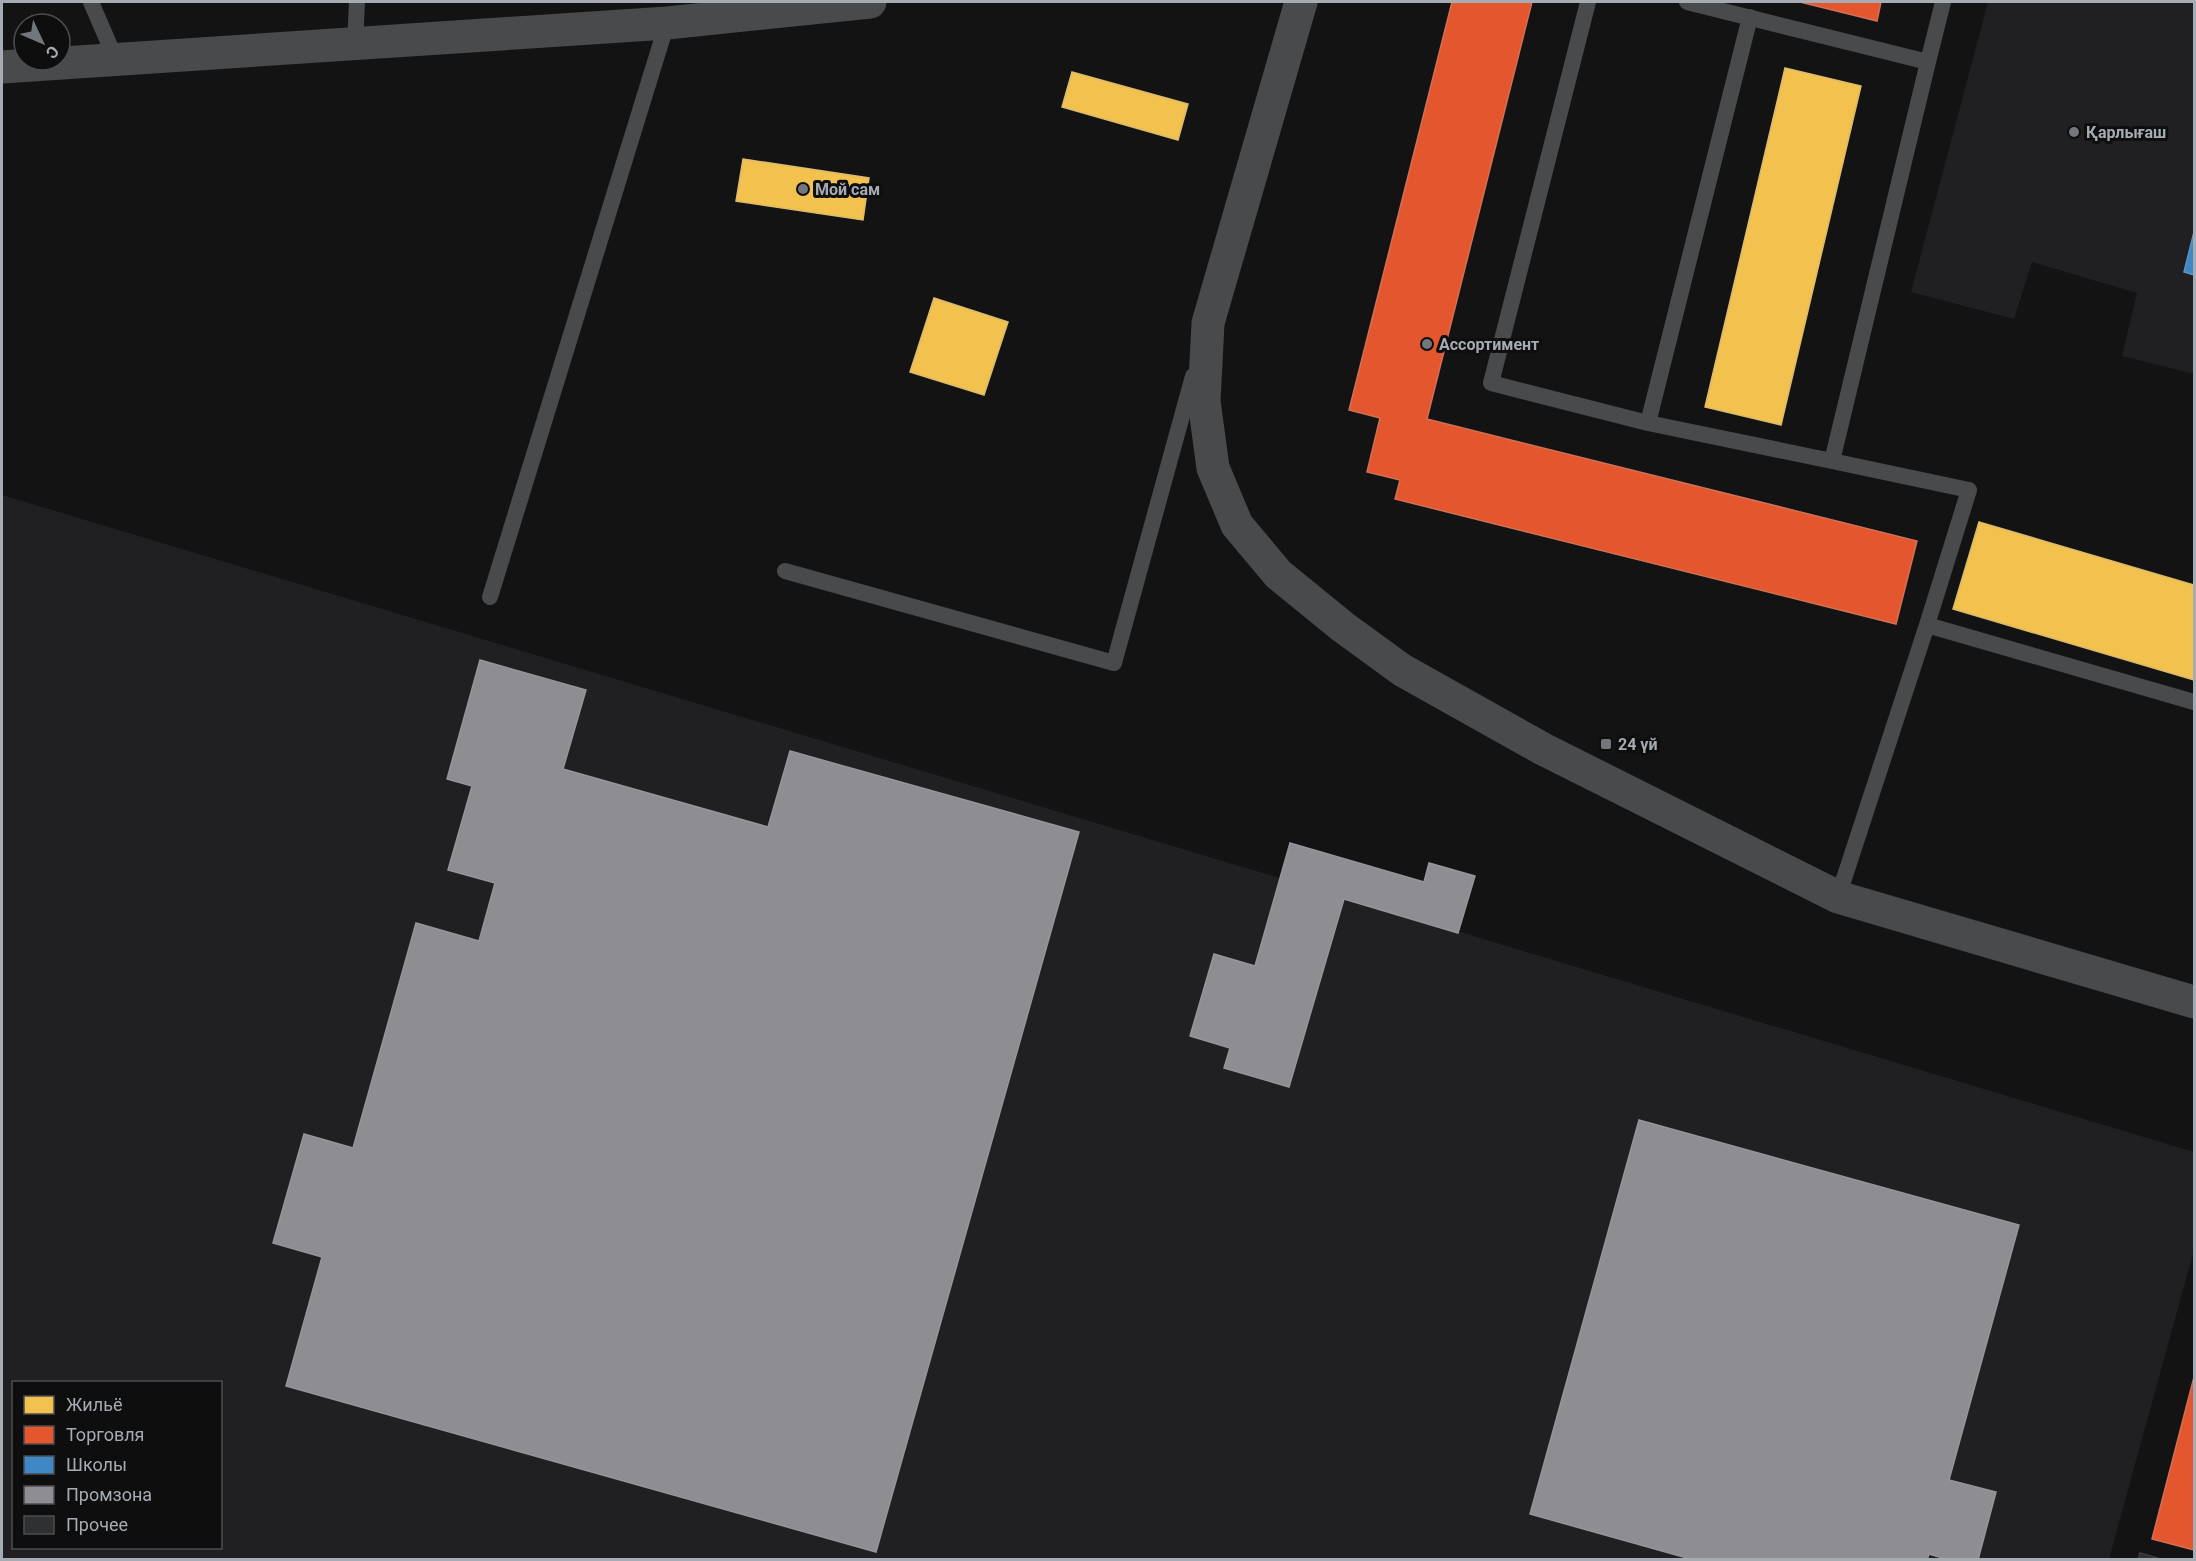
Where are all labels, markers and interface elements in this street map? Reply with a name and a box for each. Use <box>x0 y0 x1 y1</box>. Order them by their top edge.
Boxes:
north arrow <box>12 12 72 72</box>
text: С <box>42 42 63 62</box>
place label: Қарлығаш <box>2086 123 2166 142</box>
marker: Қарлығаш <box>2067 125 2081 139</box>
place label: Мой сам <box>815 180 880 199</box>
marker: Мой сам <box>796 182 810 196</box>
place label: Ассортимент <box>1439 335 1539 354</box>
marker: Ассортимент <box>1420 337 1434 351</box>
place label: 24 үй <box>1618 735 1658 754</box>
marker: 24 үй <box>1599 737 1613 751</box>
legend <box>12 1381 222 1549</box>
text: Жильё <box>66 1394 122 1415</box>
text: Торговля <box>66 1424 144 1445</box>
text: Школы <box>66 1454 127 1475</box>
text: Промзона <box>66 1484 152 1505</box>
text: Прочее <box>66 1514 128 1535</box>

